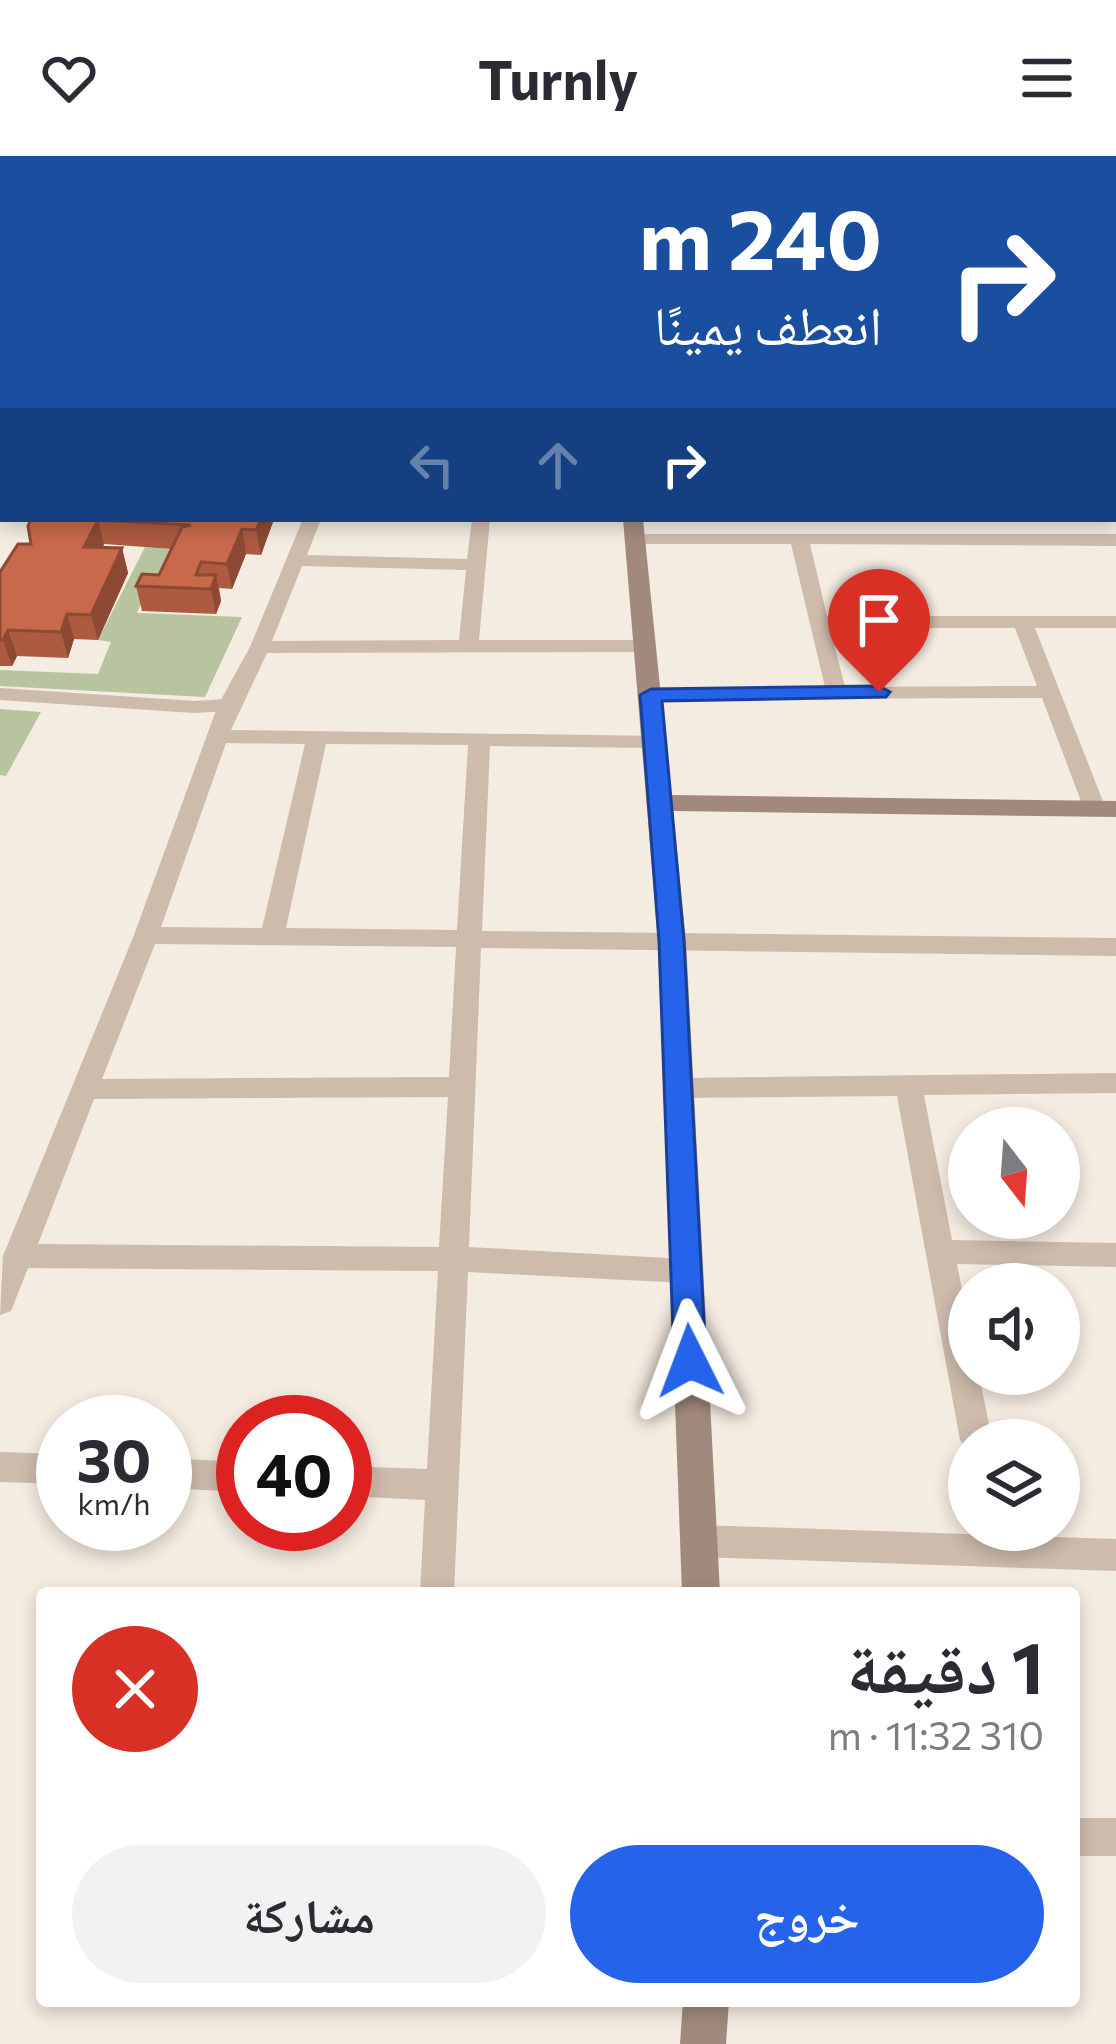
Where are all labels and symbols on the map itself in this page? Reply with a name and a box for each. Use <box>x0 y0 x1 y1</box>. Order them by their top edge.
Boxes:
pin <box>828 569 930 692</box>
north arrow <box>948 1107 1080 1239</box>
position arrow <box>627 1298 753 1424</box>
speed limit sign: 40 <box>216 1395 372 1551</box>

